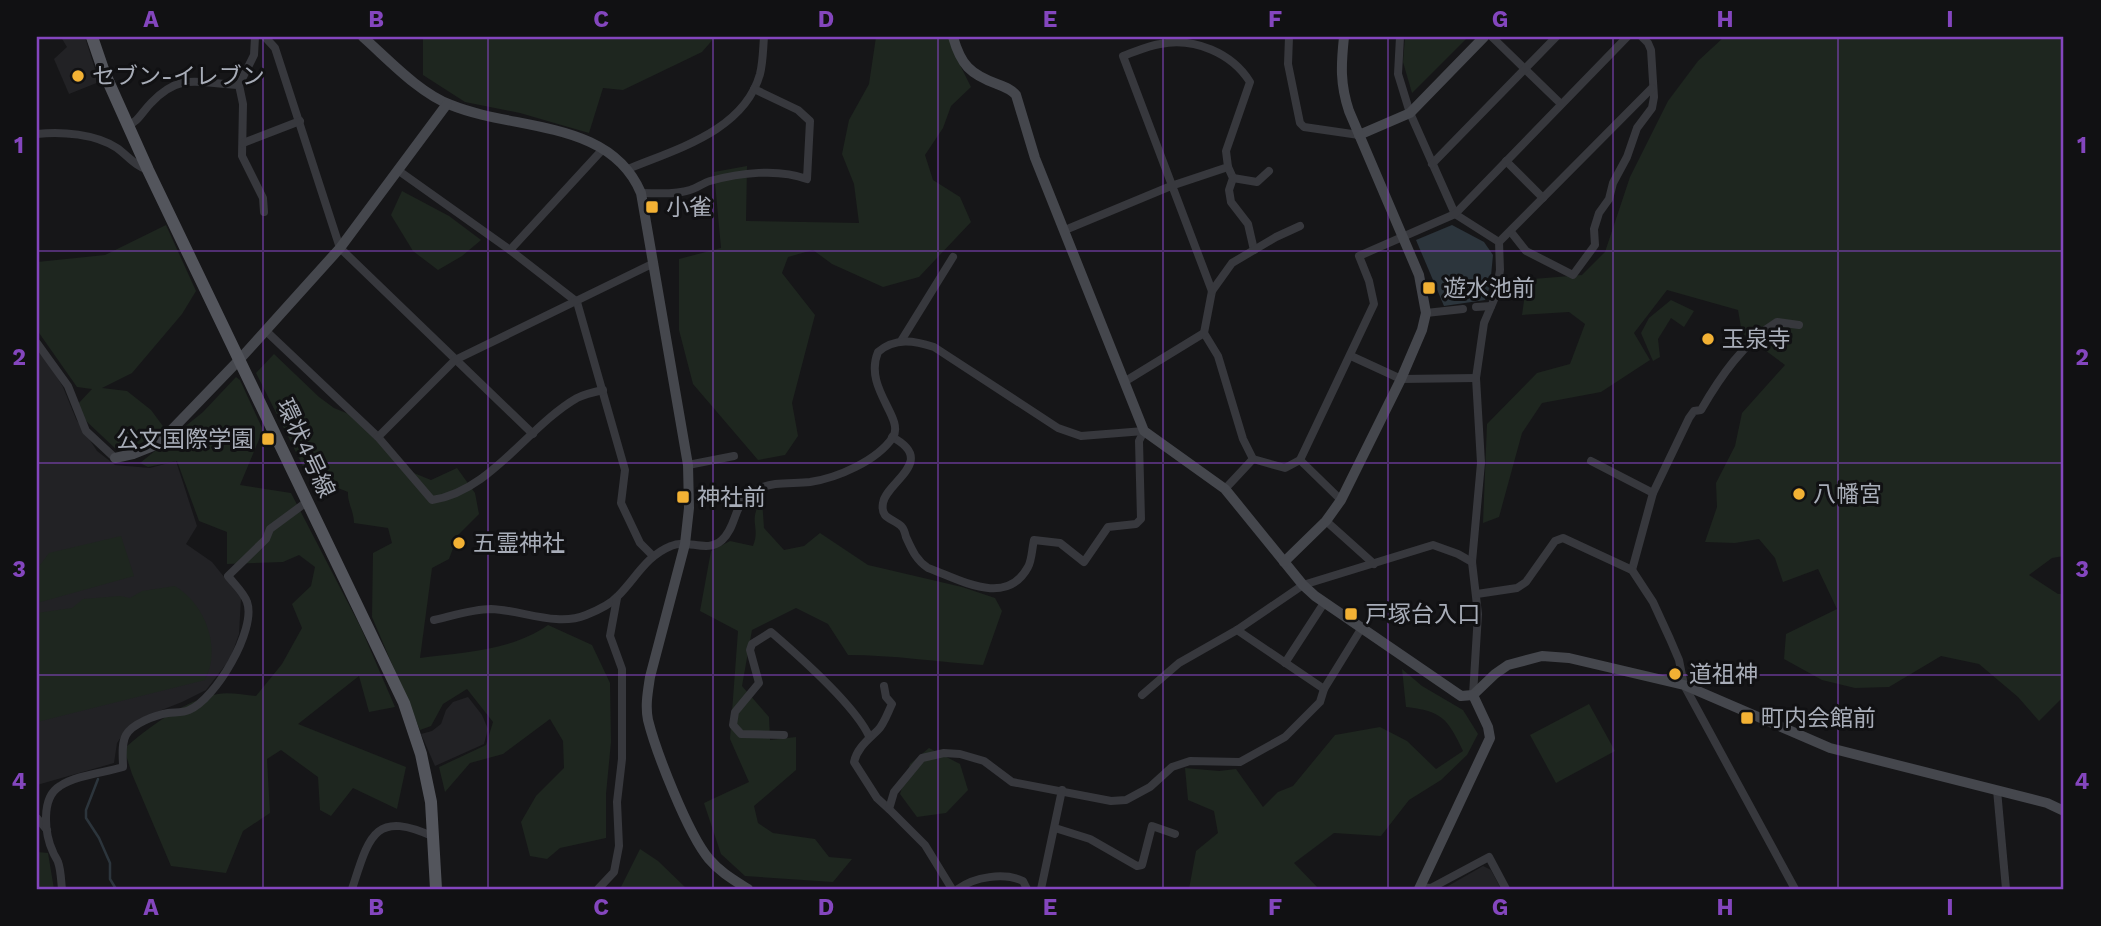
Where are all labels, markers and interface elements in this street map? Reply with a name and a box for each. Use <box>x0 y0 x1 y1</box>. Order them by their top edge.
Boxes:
text: A <box>143 6 159 33</box>
text: B <box>368 6 384 33</box>
text: C <box>593 6 609 33</box>
text: D <box>818 6 834 33</box>
text: E <box>1043 6 1057 33</box>
text: F <box>1268 6 1282 33</box>
text: G <box>1492 6 1508 33</box>
text: H <box>1716 6 1734 33</box>
text: I <box>1946 6 1954 33</box>
place label: セブン-イレブン <box>92 63 265 90</box>
marker: セブン-イレブン <box>70 68 86 84</box>
text: 1 <box>14 132 24 159</box>
text: 1 <box>2077 132 2087 159</box>
place label: 小雀 <box>666 194 712 221</box>
marker: 小雀 <box>644 199 660 215</box>
place label: 遊水池前 <box>1443 275 1535 302</box>
marker: 遊水池前 <box>1421 280 1437 296</box>
place label: 玉泉寺 <box>1722 326 1791 353</box>
marker: 玉泉寺 <box>1700 331 1716 347</box>
text: 2 <box>12 344 26 371</box>
text: 2 <box>2075 344 2089 371</box>
street label: 環状4号線 <box>271 394 340 502</box>
place label: 公文国際学園 <box>116 426 254 453</box>
marker: 公文国際学園 <box>260 431 276 447</box>
place label: 八幡宮 <box>1813 481 1882 508</box>
place label: 神社前 <box>697 484 766 511</box>
marker: 八幡宮 <box>1791 486 1807 502</box>
marker: 神社前 <box>675 489 691 505</box>
place label: 五霊神社 <box>473 530 565 557</box>
marker: 五霊神社 <box>451 535 467 551</box>
text: 3 <box>12 556 26 583</box>
text: 3 <box>2075 556 2089 583</box>
place label: 戸塚台入口 <box>1365 601 1480 628</box>
marker: 戸塚台入口 <box>1343 606 1359 622</box>
place label: 道祖神 <box>1689 661 1758 688</box>
marker: 道祖神 <box>1667 666 1683 682</box>
place label: 町内会館前 <box>1761 705 1876 732</box>
marker: 町内会館前 <box>1739 710 1755 726</box>
text: 4 <box>12 768 27 795</box>
text: 4 <box>2075 768 2090 795</box>
text: A <box>143 894 159 921</box>
text: B <box>368 894 384 921</box>
text: C <box>593 894 609 921</box>
text: D <box>818 894 834 921</box>
text: E <box>1043 894 1057 921</box>
text: F <box>1268 894 1282 921</box>
text: G <box>1492 894 1508 921</box>
text: H <box>1716 894 1734 921</box>
text: I <box>1946 894 1954 921</box>

